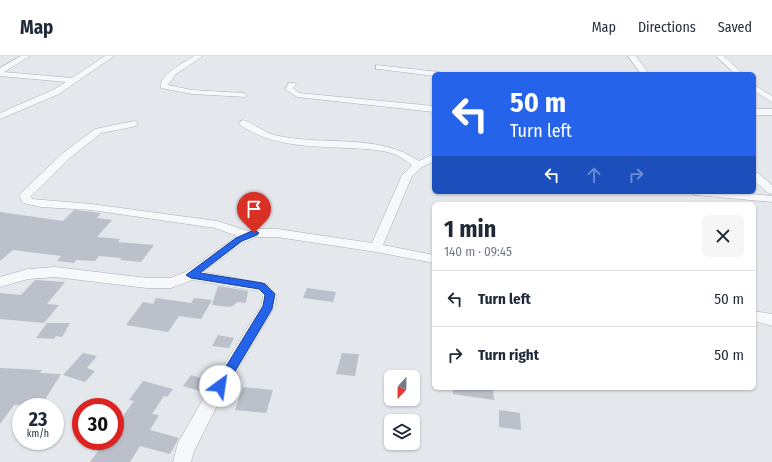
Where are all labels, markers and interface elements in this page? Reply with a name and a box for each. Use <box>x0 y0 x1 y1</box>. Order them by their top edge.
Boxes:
text: Map <box>20 16 53 39</box>
text: Map <box>592 19 616 36</box>
text: Directions <box>638 19 696 36</box>
text: Saved <box>718 19 752 36</box>
text: 50 m <box>510 86 566 119</box>
icon: left <box>444 88 496 140</box>
text: Turn left <box>510 120 572 142</box>
icon: left <box>541 164 563 186</box>
icon: ahead <box>583 164 605 186</box>
icon: right <box>625 164 647 186</box>
pin <box>237 192 271 233</box>
icon: arrive <box>243 198 265 220</box>
text: 1 min <box>444 215 496 243</box>
button: close <box>702 215 744 257</box>
text: 140 m · 09:45 <box>444 244 512 259</box>
icon: left <box>444 288 466 310</box>
text: Turn left <box>478 290 531 308</box>
text: 50 m <box>714 290 744 308</box>
icon: right <box>444 344 466 366</box>
text: Turn right <box>478 346 539 364</box>
text: 50 m <box>714 346 744 364</box>
position arrow <box>199 365 241 407</box>
north arrow <box>384 370 420 406</box>
map controls <box>384 370 420 450</box>
speed limit sign: 30 <box>72 398 124 450</box>
text: 23 <box>29 407 47 431</box>
button: layers <box>384 414 420 450</box>
text: km/h <box>27 428 49 440</box>

